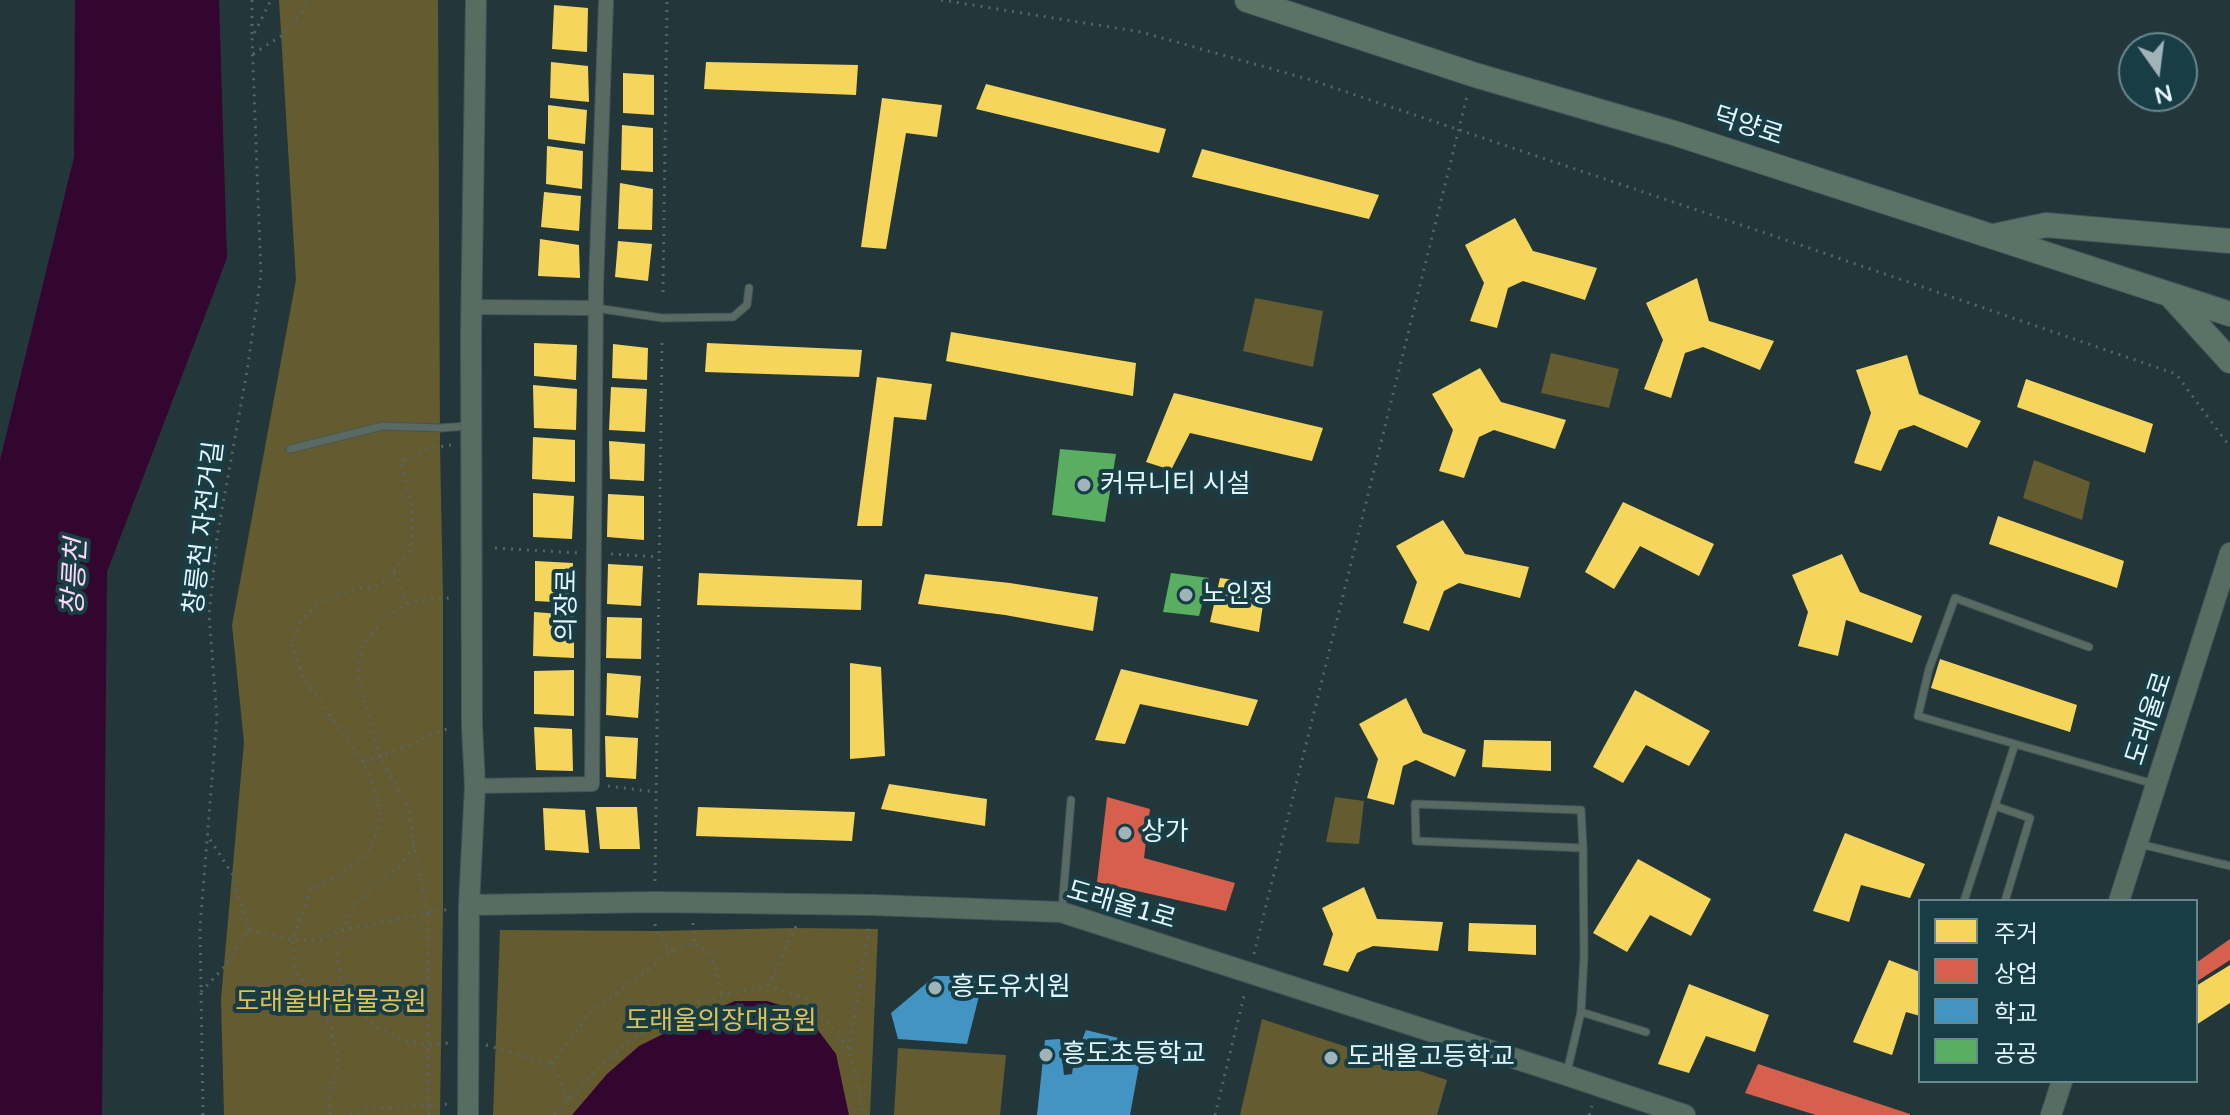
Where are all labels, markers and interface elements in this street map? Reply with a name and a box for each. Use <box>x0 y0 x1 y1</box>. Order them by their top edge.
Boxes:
north arrow <box>2118 32 2198 112</box>
text: N <box>2152 79 2175 108</box>
street label: 덕양로 <box>1709 101 1787 153</box>
street label: 창릉천 자전거길 <box>179 440 231 616</box>
place label: 커뮤니티 시설 <box>1100 469 1250 501</box>
marker: 커뮤니티 시설 <box>1075 476 1093 494</box>
water label: 창릉천 <box>57 538 95 616</box>
street label: 의장로 <box>552 569 584 641</box>
place label: 노인정 <box>1202 579 1274 611</box>
marker: 노인정 <box>1177 586 1195 604</box>
street label: 도래울로 <box>2120 669 2180 769</box>
place label: 상가 <box>1141 817 1189 849</box>
marker: 상가 <box>1116 824 1134 842</box>
street label: 도래울1로 <box>1063 876 1179 936</box>
legend <box>1918 899 2198 1083</box>
text: 주거 <box>1994 920 2038 949</box>
text: 상업 <box>1994 960 2038 989</box>
place label: 흥도유치원 <box>951 972 1071 1004</box>
marker: 흥도유치원 <box>926 979 944 997</box>
park label: 도래울바람물공원 <box>235 987 427 1019</box>
text: 학교 <box>1994 1000 2038 1029</box>
park label: 도래울의장대공원 <box>625 1006 817 1038</box>
place label: 흥도초등학교 <box>1062 1039 1206 1071</box>
text: 공공 <box>1994 1040 2038 1069</box>
place label: 도래울고등학교 <box>1347 1042 1514 1074</box>
marker: 흥도초등학교 <box>1037 1046 1055 1064</box>
marker: 도래울고등학교 <box>1322 1049 1340 1067</box>

